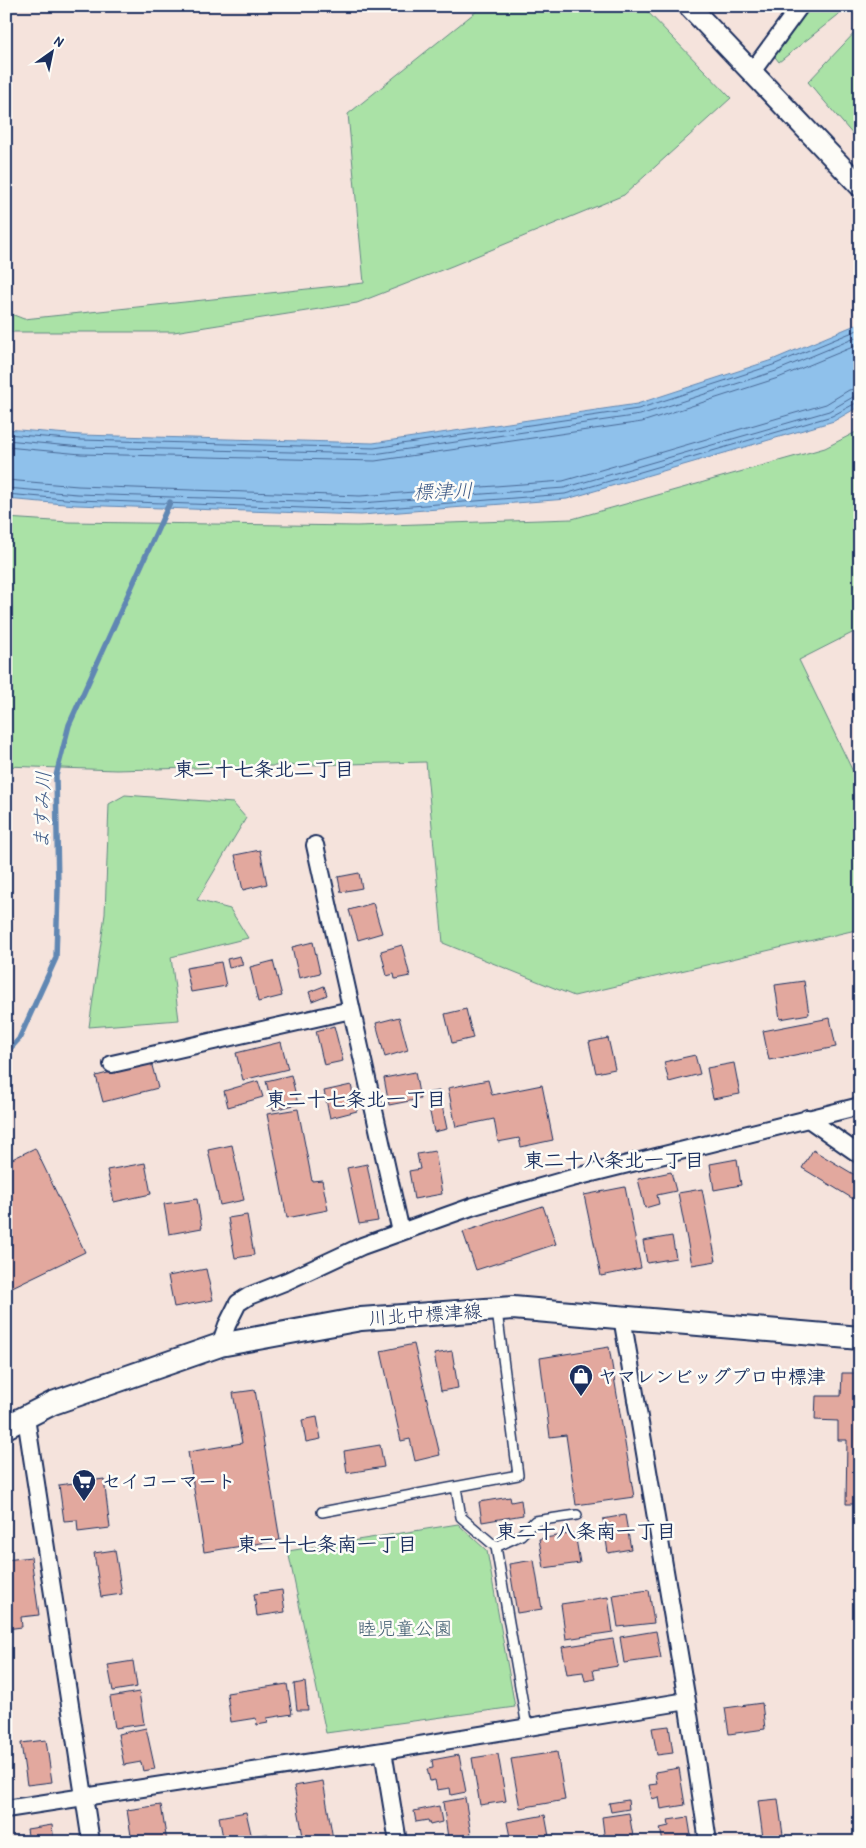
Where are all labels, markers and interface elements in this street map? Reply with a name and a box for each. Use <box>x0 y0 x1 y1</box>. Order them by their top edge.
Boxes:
north arrow <box>28 28 78 78</box>
text: N <box>51 31 68 51</box>
water label: 標津川 <box>413 476 473 505</box>
district label: 東二十七条北二丁目 <box>174 755 354 782</box>
water label: ますみ川 <box>27 770 56 850</box>
district label: 東二十七条北一丁目 <box>266 1085 446 1112</box>
district label: 東二十八条北一丁目 <box>524 1146 704 1173</box>
street label: 川北中標津線 <box>367 1297 483 1331</box>
shop icon: ヤマレンビッグプロ中標津 <box>568 1363 594 1397</box>
place label: ヤマレンビッグプロ中標津 <box>598 1363 826 1389</box>
supermarket icon: セイコーマート <box>71 1468 97 1502</box>
place label: セイコーマート <box>102 1468 236 1494</box>
district label: 東二十八条南一丁目 <box>496 1517 676 1544</box>
district label: 東二十七条南一丁目 <box>237 1530 417 1557</box>
park label: 睦児童公園 <box>357 1615 453 1641</box>

